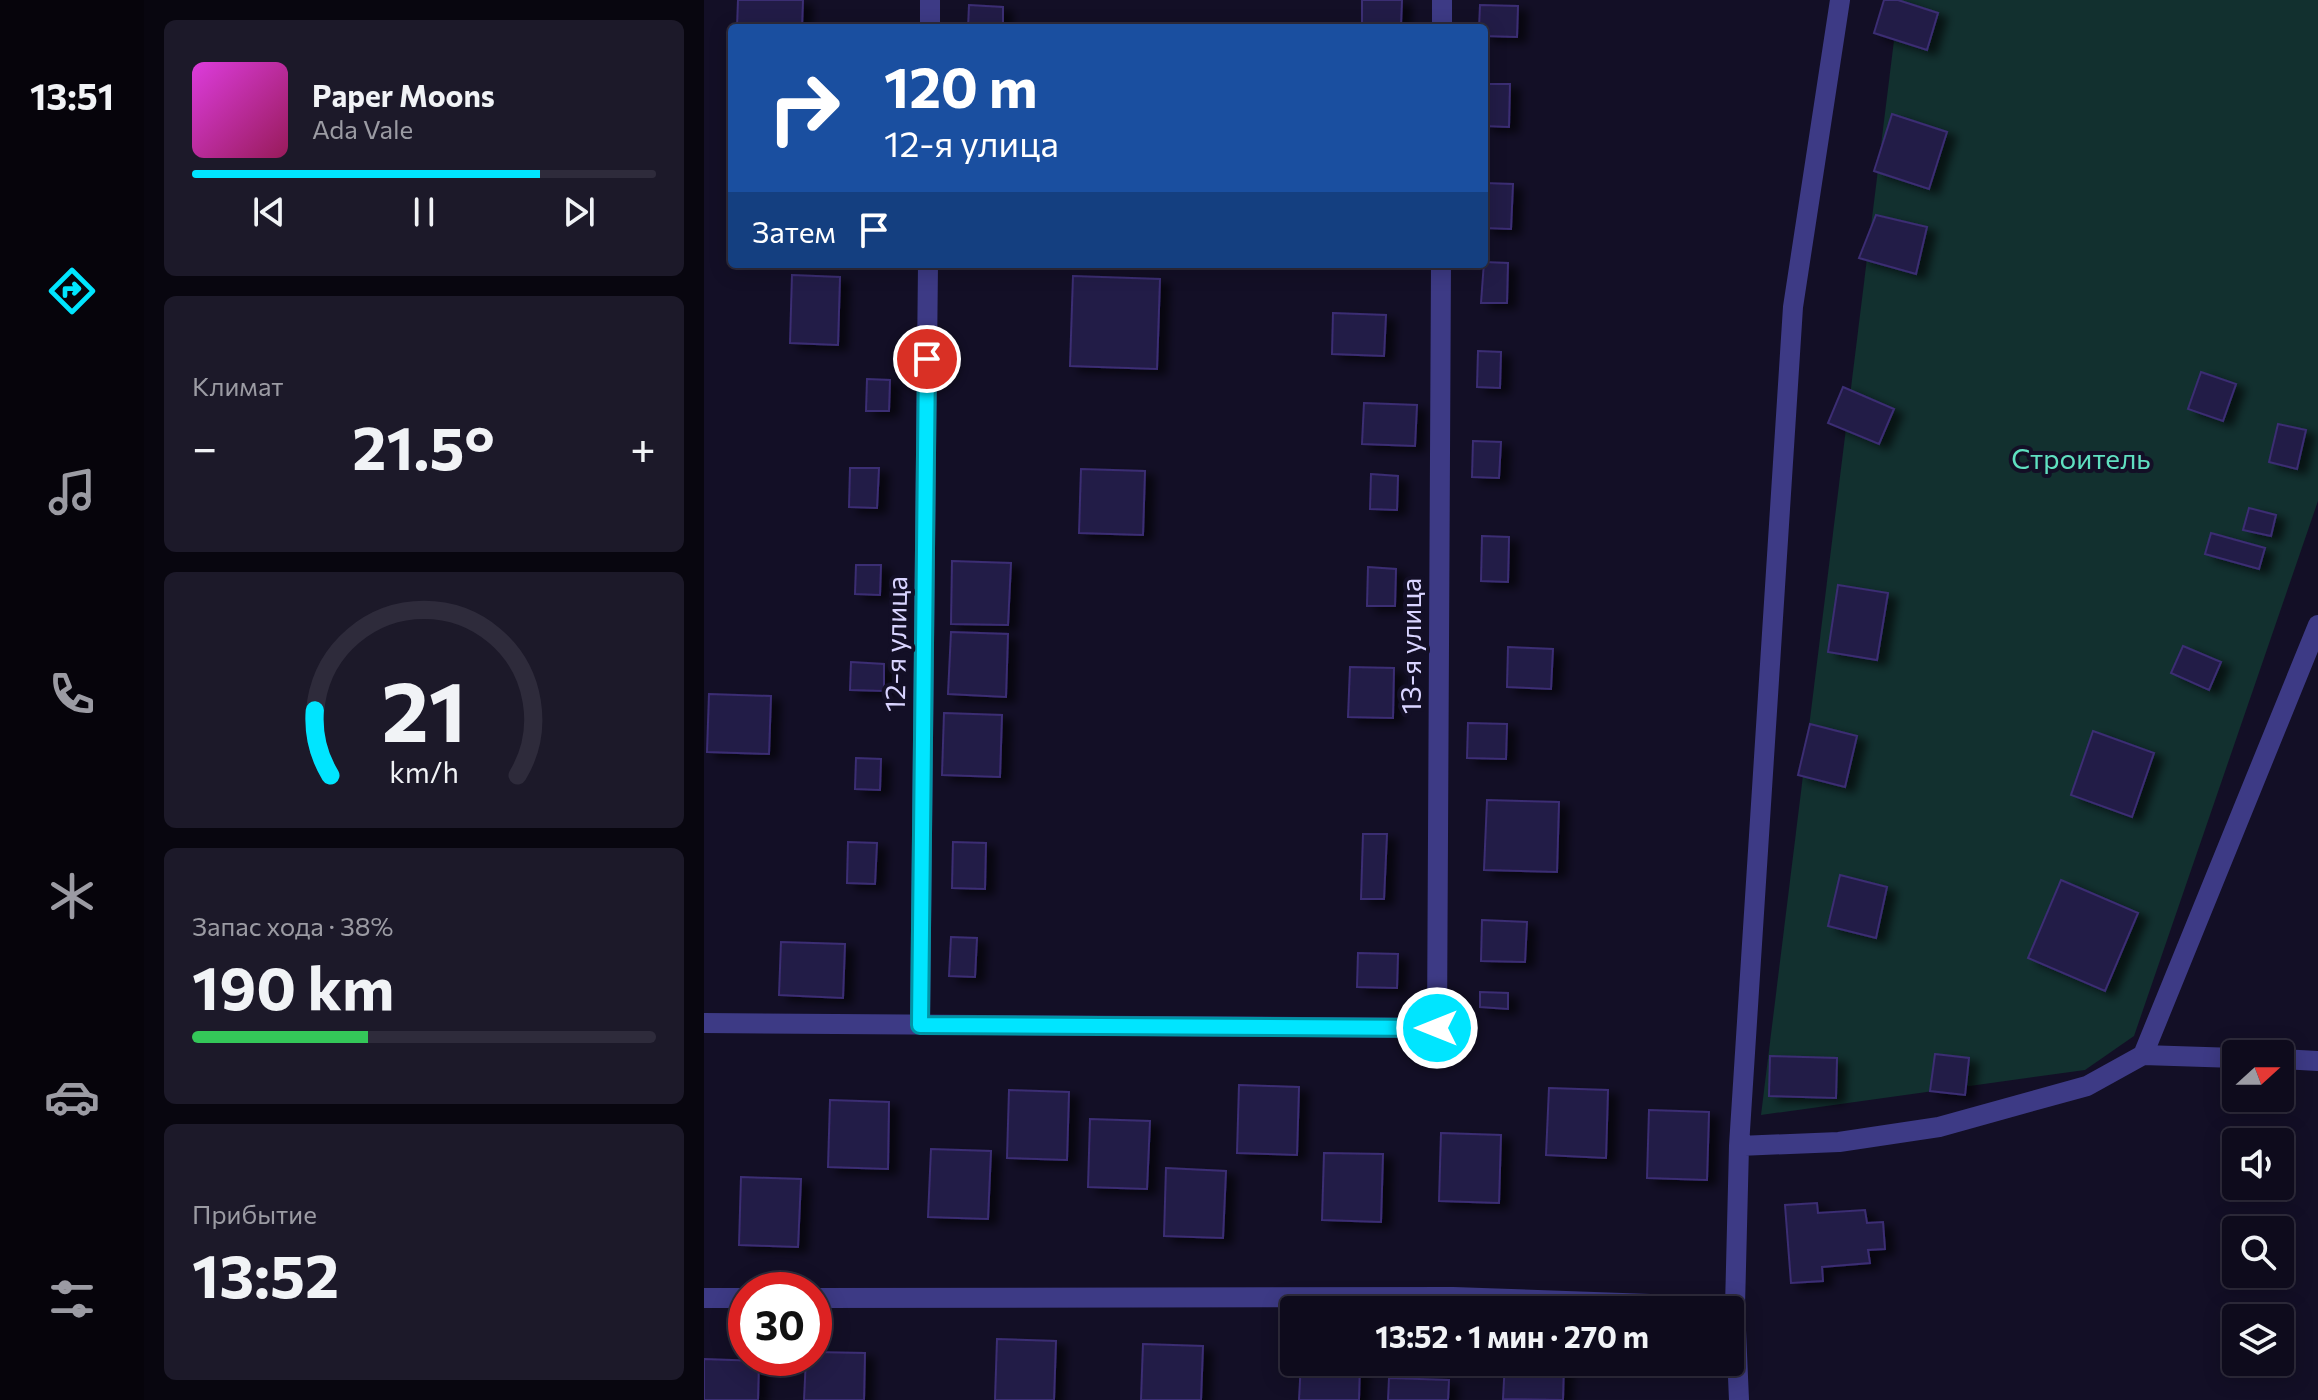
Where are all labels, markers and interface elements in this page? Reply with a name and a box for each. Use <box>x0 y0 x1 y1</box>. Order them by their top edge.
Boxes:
text: 120 m <box>884 51 1038 120</box>
icon: right <box>752 56 856 160</box>
text: 13:51 <box>30 73 114 117</box>
text: Paper Moons <box>312 76 495 113</box>
text: Ada Vale <box>312 113 413 144</box>
text: 12-я улица <box>884 120 1059 164</box>
icon: previous <box>247 190 291 234</box>
icon: pause <box>402 190 446 234</box>
icon: next <box>557 190 601 234</box>
icon: arrive <box>852 208 896 252</box>
text: Затем <box>752 212 836 249</box>
icon: directions <box>44 263 100 319</box>
pin <box>893 325 961 393</box>
icon: arrive <box>905 337 949 381</box>
text: Климат <box>192 370 284 401</box>
text: 21.5° <box>352 409 495 482</box>
text: − <box>192 419 217 473</box>
text: + <box>630 419 656 473</box>
park label: Строитель <box>2011 441 2151 475</box>
icon: music <box>44 464 100 520</box>
street label: 12-я улица <box>877 576 913 712</box>
street label: 13-я улица <box>1393 578 1427 714</box>
text: 21 <box>382 657 466 759</box>
icon: phone <box>44 666 100 722</box>
text: km/h <box>389 754 459 789</box>
icon: climate <box>44 868 100 924</box>
text: Запас хода · 38% <box>192 910 393 941</box>
text: 190 km <box>192 949 394 1022</box>
position arrow <box>1395 986 1479 1070</box>
north arrow <box>2222 1040 2294 1112</box>
map controls <box>2222 1040 2294 1376</box>
icon: car <box>44 1069 100 1125</box>
button: sound <box>2222 1128 2294 1200</box>
text: Прибытие <box>192 1198 317 1229</box>
button: search <box>2222 1216 2294 1288</box>
text: 13:52 <box>192 1237 339 1310</box>
icon: filters <box>44 1271 100 1327</box>
speed limit sign: 30 <box>728 1272 832 1376</box>
button: layers <box>2222 1304 2294 1376</box>
text: 13:52 · 1 мин · 270 m <box>1375 1317 1649 1354</box>

